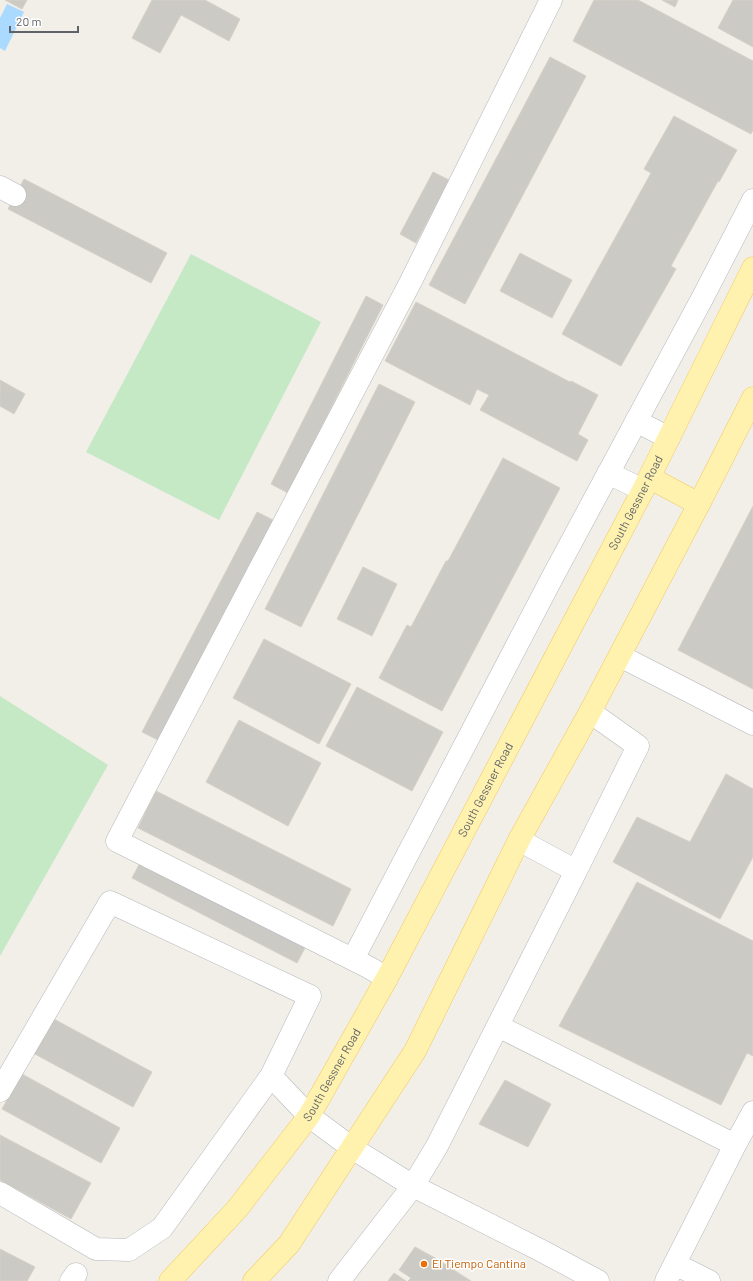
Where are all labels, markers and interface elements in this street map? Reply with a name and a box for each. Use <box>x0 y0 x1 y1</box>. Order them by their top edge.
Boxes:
scale bar <box>10 8 78 34</box>
text: 20 m <box>16 14 42 28</box>
street label: South Gessner Road <box>605 453 665 552</box>
street label: South Gessner Road <box>454 740 515 839</box>
street label: South Gessner Road <box>300 1026 363 1124</box>
place label: El Tiempo Cantina <box>432 1256 526 1270</box>
marker: El Tiempo Cantina <box>419 1259 429 1269</box>

